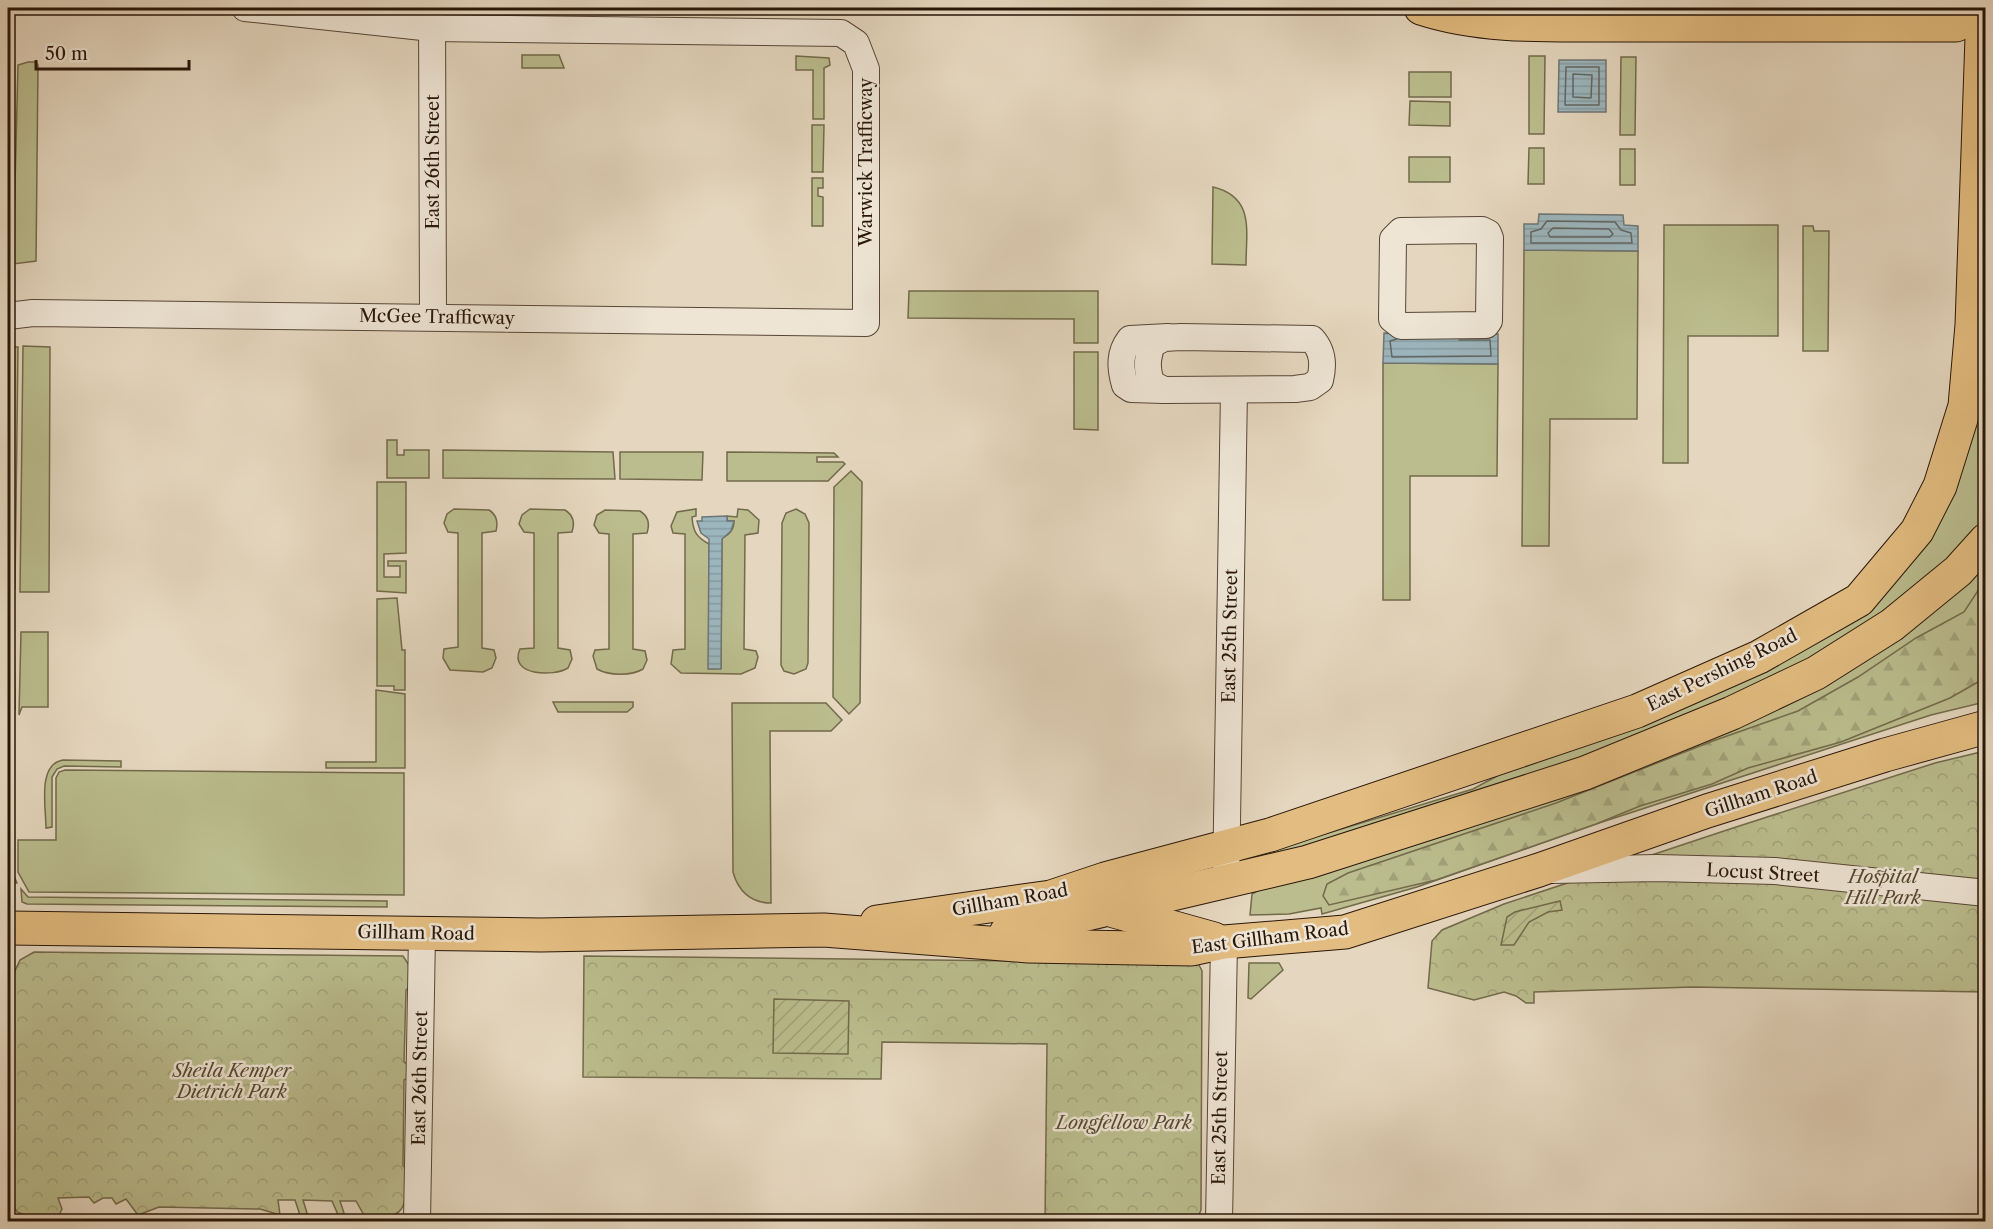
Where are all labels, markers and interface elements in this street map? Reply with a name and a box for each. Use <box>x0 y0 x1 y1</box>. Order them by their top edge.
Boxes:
scale bar <box>36 33 189 71</box>
text: 50 m <box>45 43 88 65</box>
street label: Warwick Trafficway <box>855 77 877 247</box>
street label: East 26th Street <box>422 94 444 230</box>
street label: McGee Trafficway <box>359 305 516 329</box>
street label: East 25th Street <box>1218 568 1242 703</box>
street label: East Pershing Road <box>1643 624 1801 716</box>
street label: Gillham Road <box>1702 765 1820 823</box>
street label: Locust Street <box>1706 859 1821 887</box>
park label: Hospital Hill Park <box>1843 866 1922 909</box>
street label: Gillham Road <box>950 879 1070 921</box>
street label: East Gillham Road <box>1190 917 1350 959</box>
street label: Gillham Road <box>357 921 475 945</box>
street label: East 26th Street <box>408 1010 432 1146</box>
street label: East 25th Street <box>1208 1050 1232 1185</box>
park label: Sheila Kemper Dietrich Park <box>172 1060 293 1103</box>
park label: Longfellow Park <box>1054 1112 1193 1134</box>

